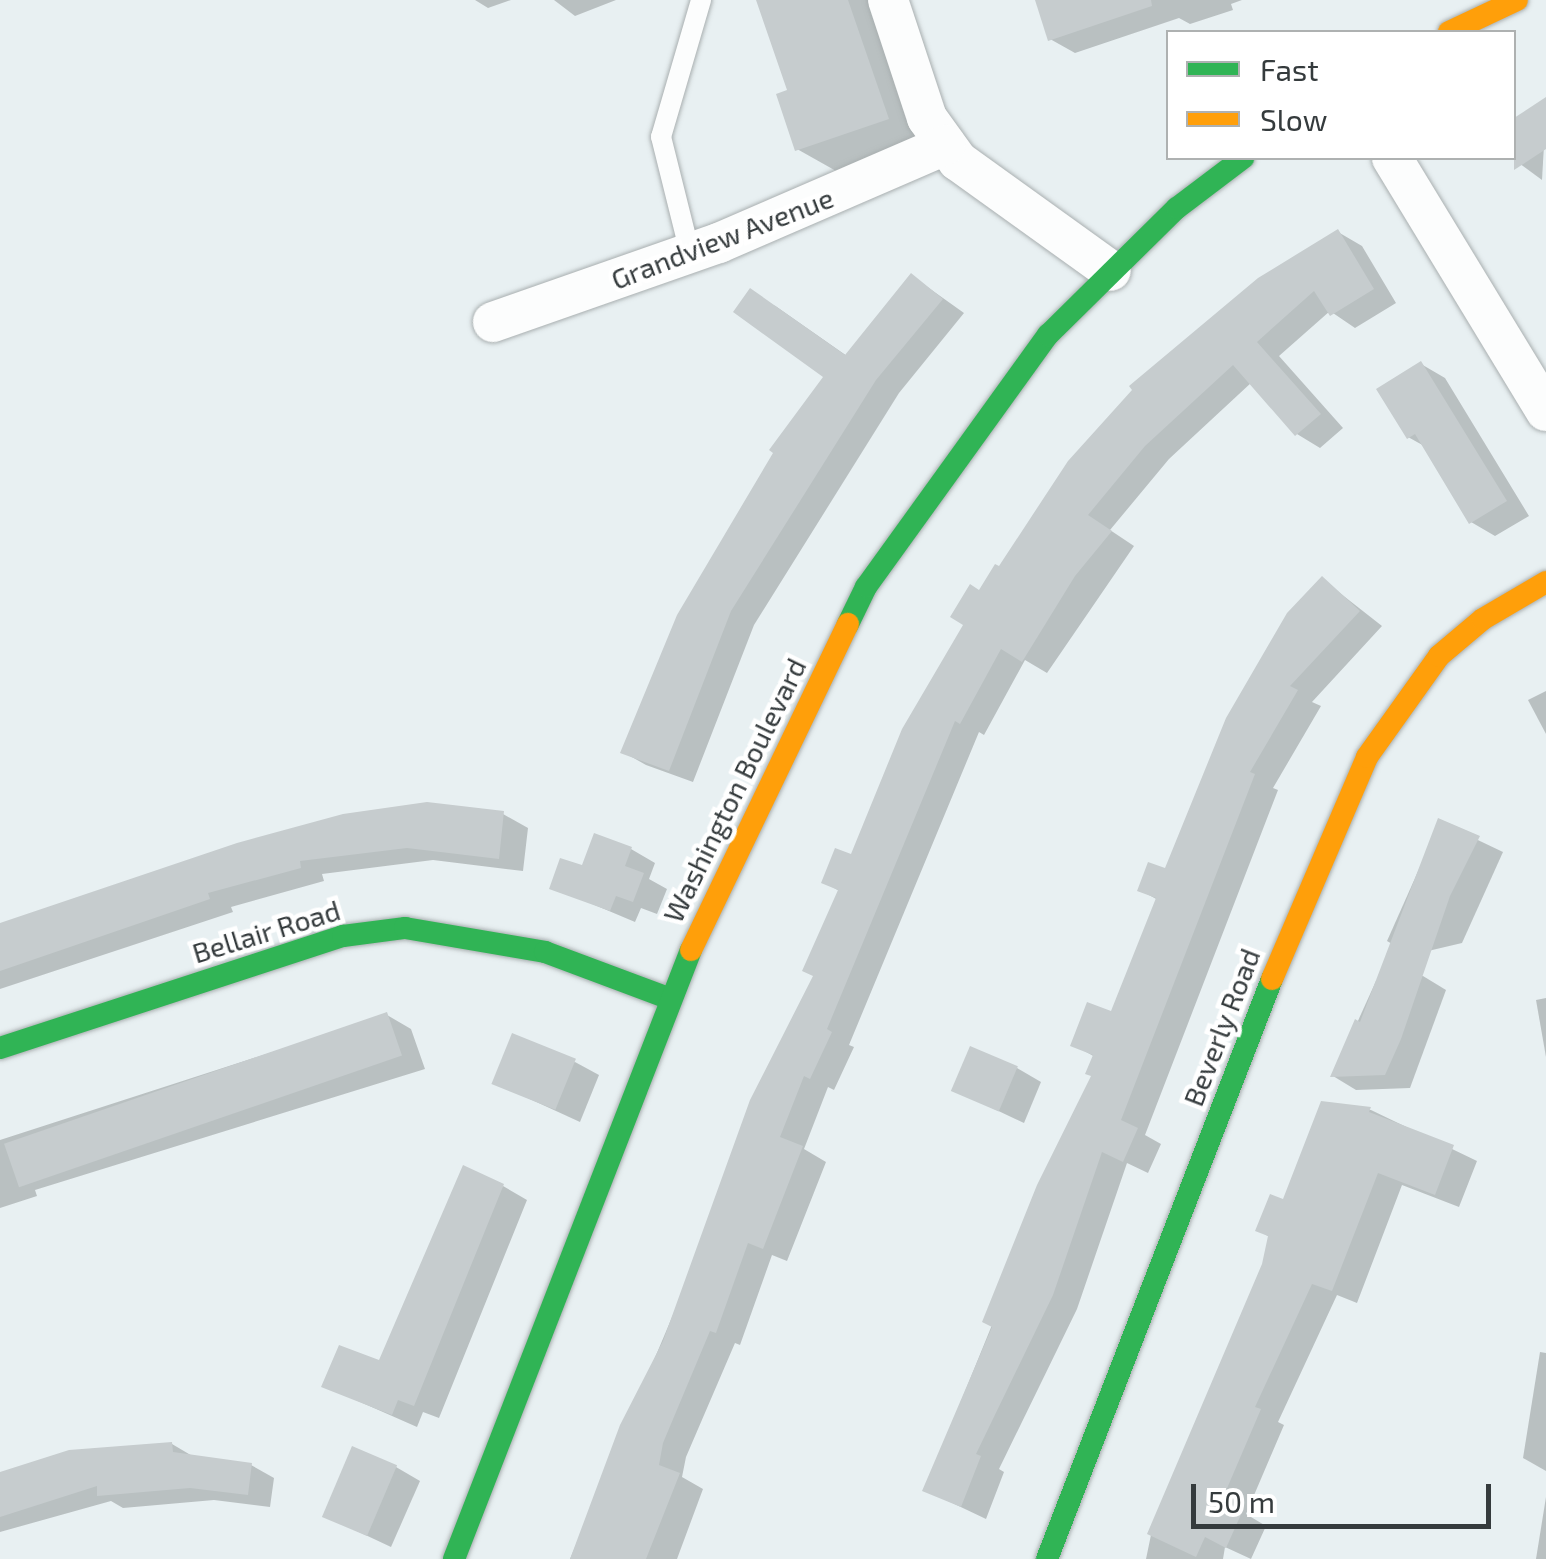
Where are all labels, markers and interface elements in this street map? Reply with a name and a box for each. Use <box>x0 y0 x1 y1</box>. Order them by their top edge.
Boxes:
legend <box>1166 30 1516 160</box>
text: Fast <box>1260 51 1319 87</box>
text: Slow <box>1260 101 1327 137</box>
street label: Grandview Avenue <box>606 180 838 296</box>
street label: Washington Boulevard <box>655 653 813 927</box>
street label: Bellair Road <box>188 893 344 969</box>
street label: Beverly Road <box>1175 943 1267 1111</box>
scale bar <box>1196 1464 1496 1526</box>
text: 50 m <box>1208 1483 1275 1519</box>

